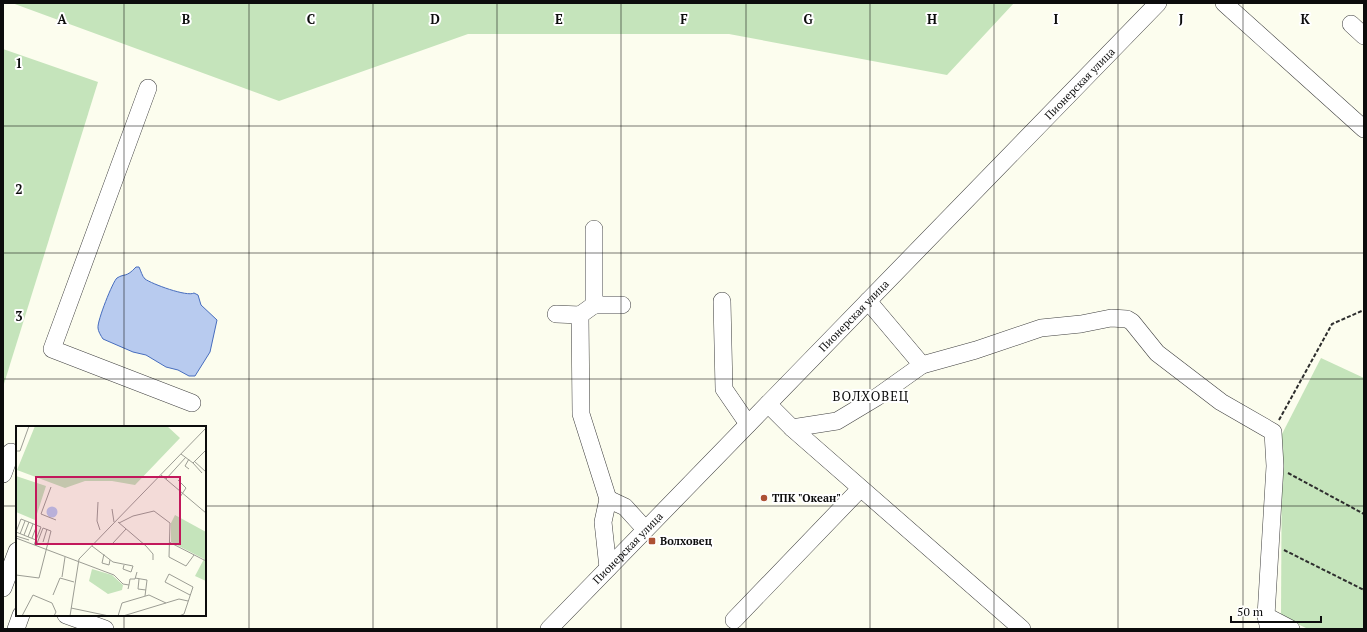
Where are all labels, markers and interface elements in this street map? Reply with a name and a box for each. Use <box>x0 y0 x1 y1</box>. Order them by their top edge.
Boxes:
text: A <box>57 10 67 28</box>
text: B <box>182 10 190 28</box>
text: C <box>307 10 315 28</box>
text: D <box>430 10 440 28</box>
text: E <box>555 10 563 28</box>
text: F <box>680 10 688 28</box>
text: G <box>803 10 813 28</box>
text: H <box>927 10 937 28</box>
text: I <box>1054 10 1059 28</box>
text: J <box>1179 10 1184 28</box>
text: K <box>1300 10 1310 28</box>
street label: Пионерская улица <box>1042 44 1118 122</box>
text: 1 <box>15 54 23 72</box>
text: 2 <box>15 180 23 198</box>
street label: Пионерская улица <box>816 277 892 355</box>
text: 3 <box>15 307 23 325</box>
district label: ВОЛХОВЕЦ <box>833 387 909 405</box>
inset map <box>16 426 206 616</box>
place label: ТПК "Океан" <box>772 491 841 505</box>
marker: ТПК "Океан" <box>759 493 769 503</box>
street label: Пионерская улица <box>590 509 666 587</box>
place label: Волховец <box>660 534 713 548</box>
marker: Волховец <box>647 536 657 546</box>
scale bar <box>1231 598 1321 624</box>
text: 50 m <box>1237 604 1264 619</box>

